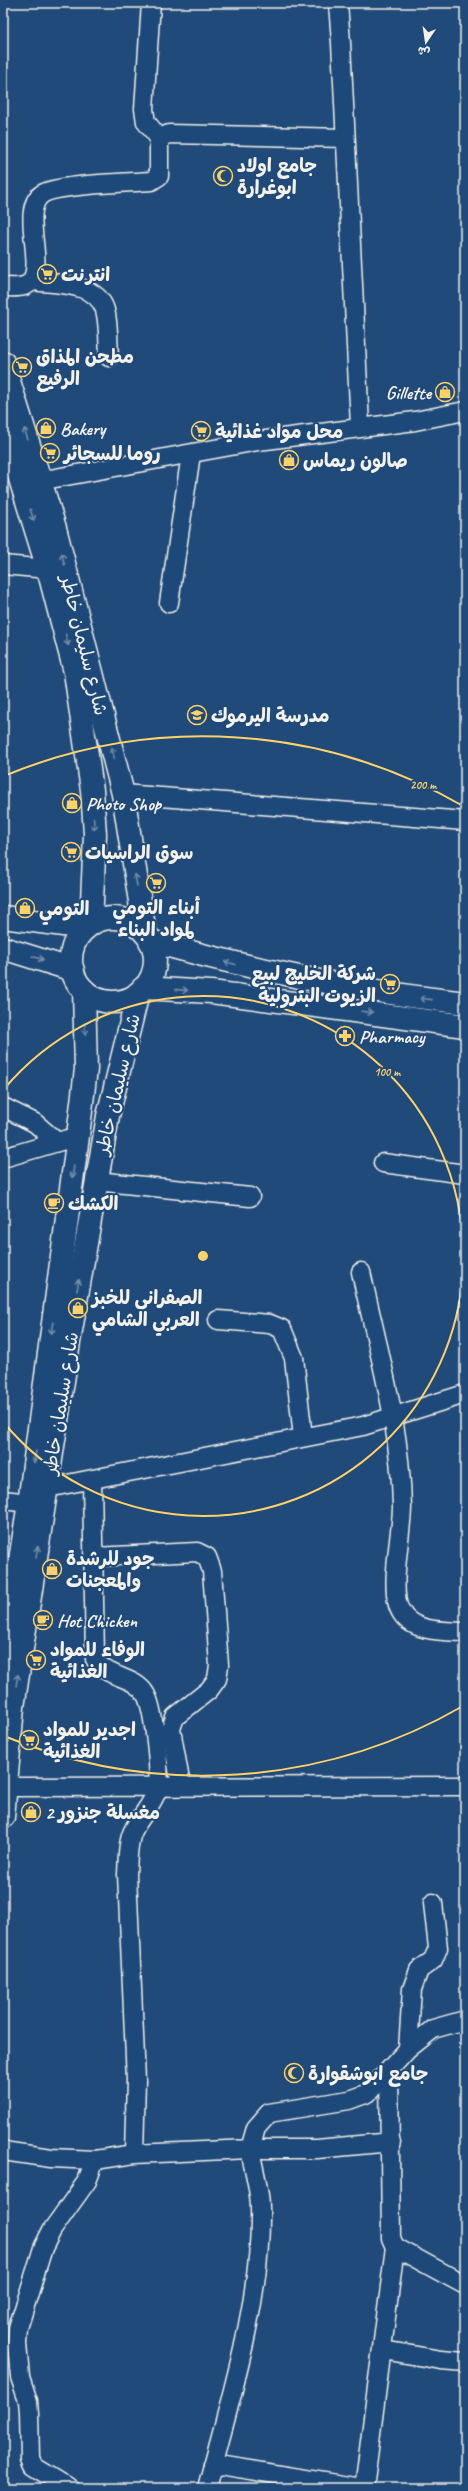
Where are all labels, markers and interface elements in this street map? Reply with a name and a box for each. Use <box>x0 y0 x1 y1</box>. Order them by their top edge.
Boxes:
north arrow <box>406 22 446 62</box>
text: ش <box>416 44 431 60</box>
place label: جامع اولاد ابوغرارة <box>237 154 317 200</box>
mosque icon: جامع اولاد ابوغرارة <box>212 165 234 187</box>
supermarket icon: انترنت <box>36 263 58 285</box>
place label: انترنت <box>61 263 110 287</box>
place label: مطحن المذاق الرفيع <box>36 345 134 392</box>
supermarket icon: مطحن المذاق الرفيع <box>11 356 33 378</box>
place label: Gillette <box>386 381 433 405</box>
shop icon: Gillette <box>434 381 456 403</box>
shop icon: Bakery <box>35 417 57 439</box>
place label: Bakery <box>60 417 108 441</box>
supermarket icon: محل مواد غذائية <box>190 420 212 442</box>
place label: محل مواد غذائية <box>215 420 343 444</box>
one-way arrow <box>22 428 29 441</box>
supermarket icon: روما للسجائر <box>39 442 61 464</box>
place label: روما للسجائر <box>62 442 160 466</box>
shop icon: صالون ريماس <box>278 449 300 471</box>
place label: صالون ريماس <box>303 449 408 474</box>
one-way arrow <box>29 508 36 521</box>
one-way arrow <box>59 553 66 566</box>
street label: شارع سليمان خاطر <box>54 570 113 718</box>
one-way arrow <box>63 633 71 646</box>
school or university icon: مدرسة اليرموك <box>186 704 208 726</box>
place label: مدرسة اليرموك <box>211 704 330 729</box>
one-way arrow <box>109 746 116 759</box>
text: 200 m <box>410 777 437 793</box>
shop icon: Photo Shop <box>61 792 83 814</box>
place label: Photo Shop <box>86 792 163 816</box>
one-way arrow <box>91 817 98 830</box>
supermarket icon: سوق الراسيات <box>60 841 82 863</box>
place label: سوق الراسيات <box>85 841 193 865</box>
supermarket icon: أبناء التومي لمواد البناء <box>145 872 167 894</box>
one-way arrow <box>132 874 140 887</box>
place label: أبناء التومي لمواد البناء <box>112 896 201 942</box>
shop icon: التومي <box>14 897 36 919</box>
place label: التومي <box>39 897 89 925</box>
one-way arrow <box>32 955 45 962</box>
one-way arrow <box>223 958 236 966</box>
place label: شركة الخليج لبيع الزيوت البترولية <box>251 962 376 1009</box>
supermarket icon: شركة الخليج لبيع الزيوت البترولية <box>379 973 401 995</box>
one-way arrow <box>175 987 188 994</box>
one-way arrow <box>420 995 433 1002</box>
one-way arrow <box>360 1008 373 1016</box>
street label: شارع سليمان خاطر <box>90 1011 147 1159</box>
one-way arrow <box>81 1022 89 1035</box>
pharmacy icon: Pharmacy <box>334 1025 356 1047</box>
place label: Pharmacy <box>359 1025 426 1049</box>
text: 100 m <box>374 1064 401 1080</box>
one-way arrow <box>69 1165 77 1178</box>
cafe icon: الكشك <box>43 1192 65 1214</box>
place label: الكشك <box>68 1192 118 1216</box>
centre of rings <box>196 1249 210 1263</box>
one-way arrow <box>75 1279 83 1292</box>
place label: الصفراني للخبز العربي الشامي <box>90 1286 203 1336</box>
shop icon: الصفراني للخبز العربي الشامي <box>67 1297 89 1319</box>
one-way arrow <box>48 1321 56 1334</box>
street label: شارع سليمان خاطر <box>38 1330 85 1478</box>
one-way arrow <box>31 1450 39 1463</box>
one-way arrow <box>33 1546 41 1559</box>
place label: جود للرشدة والمعجنات <box>66 1547 154 1593</box>
shop icon: جود للرشدة والمعجنات <box>41 1558 63 1580</box>
cafe icon: Hot Chicken <box>32 1609 54 1631</box>
place label: Hot Chicken <box>57 1609 137 1633</box>
place label: الوفاء للمواد الغذائية <box>50 1638 145 1684</box>
supermarket icon: الوفاء للمواد الغذائية <box>25 1649 47 1671</box>
one-way arrow <box>13 1674 21 1687</box>
place label: اجدير للمواد الغذائية <box>43 1718 136 1764</box>
supermarket icon: اجدير للمواد الغذائية <box>18 1729 40 1751</box>
shop icon: مغسلة جنزور 2 <box>20 1801 42 1823</box>
place label: مغسلة جنزور 2 <box>45 1801 160 1825</box>
mosque icon: جامع ابوشقوارة <box>283 2062 305 2084</box>
place label: جامع ابوشقوارة <box>308 2062 428 2087</box>

